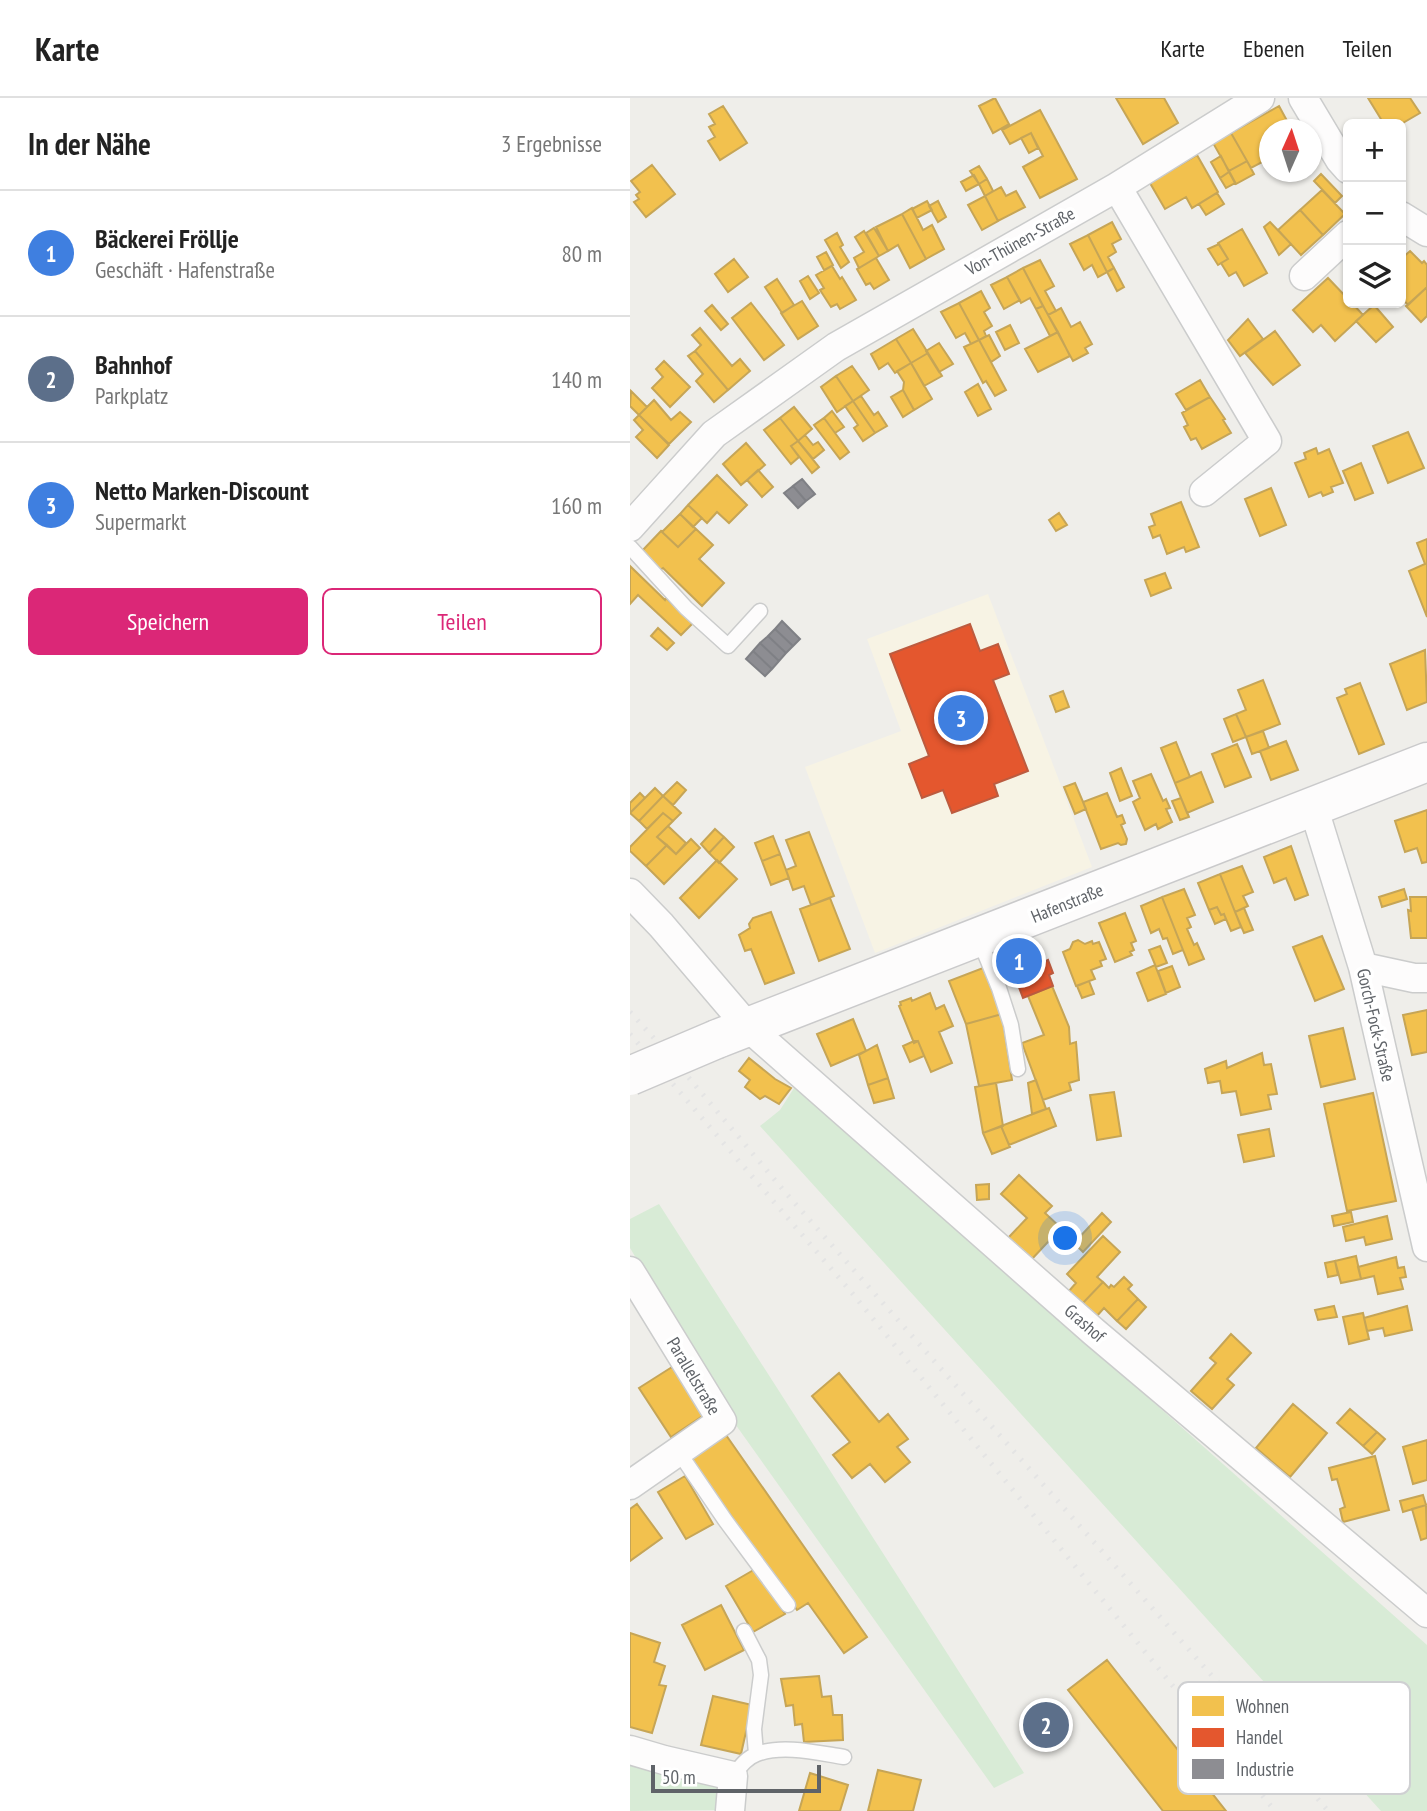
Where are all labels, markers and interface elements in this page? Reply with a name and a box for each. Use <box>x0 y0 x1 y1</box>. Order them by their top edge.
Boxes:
text: Karte <box>35 27 100 70</box>
text: Karte <box>1161 33 1205 64</box>
text: Ebenen <box>1243 33 1305 64</box>
text: Teilen <box>1343 33 1392 64</box>
north arrow <box>1259 119 1322 182</box>
map controls <box>1343 119 1406 308</box>
button: + <box>1343 119 1406 182</box>
text: In der Nähe <box>28 124 151 163</box>
text: 3 Ergebnisse <box>501 129 602 158</box>
button: − <box>1343 182 1406 245</box>
street label: Von-Thünen-Straße <box>960 202 1079 281</box>
text: Bäckerei Fröllje <box>95 222 239 255</box>
text: 1 <box>46 239 57 268</box>
text: 80 m <box>561 239 602 268</box>
button: layers <box>1343 245 1406 308</box>
text: Geschäft · Hafenstraße <box>95 255 275 284</box>
text: Bahnhof <box>95 348 172 381</box>
text: 2 <box>46 365 57 394</box>
text: 140 m <box>551 365 602 394</box>
text: Parkplatz <box>95 381 168 410</box>
text: Netto Marken-Discount <box>95 474 309 507</box>
text: 3 <box>46 491 57 520</box>
text: 160 m <box>551 491 602 520</box>
text: Supermarkt <box>95 507 186 536</box>
button: Speichern <box>28 588 308 655</box>
button: Teilen <box>322 588 602 655</box>
pin: 3 <box>938 692 984 744</box>
street label: Hafenstraße <box>1027 878 1107 928</box>
pin: 1 <box>996 935 1042 987</box>
street label: Gorch-Fock-Straße <box>1352 966 1400 1084</box>
your location <box>1048 1221 1082 1255</box>
street label: Grashof <box>1060 1299 1111 1348</box>
street label: Parallelstraße <box>662 1333 726 1419</box>
legend <box>1178 1682 1410 1794</box>
text: Wohnen <box>1236 1694 1289 1718</box>
pin: 2 <box>1023 1699 1069 1751</box>
text: Handel <box>1236 1725 1283 1749</box>
text: Industrie <box>1236 1757 1294 1781</box>
scale bar <box>651 1762 821 1794</box>
text: 50 m <box>662 1765 696 1789</box>

